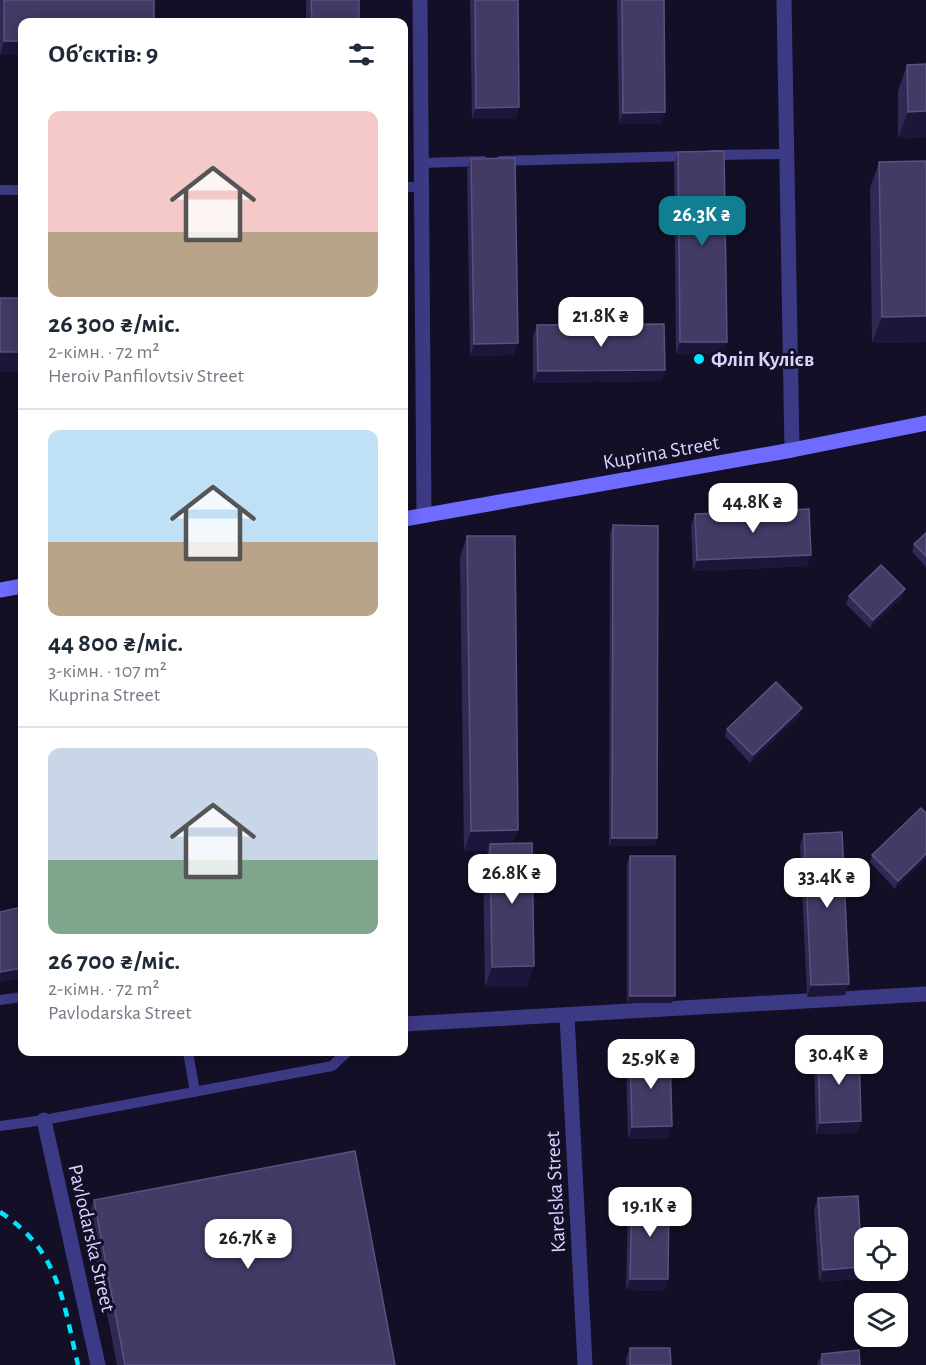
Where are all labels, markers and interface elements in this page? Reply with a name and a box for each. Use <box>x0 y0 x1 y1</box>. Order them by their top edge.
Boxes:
icon: filters <box>345 38 378 71</box>
text: Об’єктів: 9 <box>48 41 158 67</box>
icon: home <box>159 150 267 258</box>
pin: 26.3K ₴ <box>647 196 757 247</box>
text: 26.3K ₴ <box>673 205 731 225</box>
pin: 21.8K ₴ <box>546 297 656 348</box>
text: 21.8K ₴ <box>572 306 630 326</box>
text: 26 300 ₴/міс. <box>48 311 180 337</box>
text: 2-кімн. · 72 m² <box>48 342 159 362</box>
place label: Фліп Кулієв <box>711 349 814 370</box>
marker: Фліп Кулієв <box>692 352 706 366</box>
text: Heroiv Panfilovtsiv Street <box>48 366 244 386</box>
street label: Kuprina Street <box>601 432 721 473</box>
icon: home <box>159 469 267 577</box>
pin: 44.8K ₴ <box>698 483 808 534</box>
text: 44.8K ₴ <box>723 492 783 512</box>
text: 44 800 ₴/міс. <box>48 630 183 656</box>
text: 3-кімн. · 107 m² <box>48 661 167 681</box>
text: Kuprina Street <box>48 685 160 705</box>
icon: home <box>159 787 267 895</box>
pin: 26.8K ₴ <box>457 854 567 905</box>
pin: 33.4K ₴ <box>772 858 882 909</box>
text: 26.8K ₴ <box>482 863 542 883</box>
text: 33.4K ₴ <box>798 867 856 887</box>
text: 26 700 ₴/міс. <box>48 948 180 974</box>
text: 2-кімн. · 72 m² <box>48 979 159 999</box>
text: Pavlodarska Street <box>48 1003 192 1023</box>
pin: 30.4K ₴ <box>784 1035 894 1086</box>
pin: 25.9K ₴ <box>596 1039 706 1090</box>
text: 30.4K ₴ <box>809 1044 869 1064</box>
text: 25.9K ₴ <box>622 1048 680 1068</box>
street label: Karelska Street <box>542 1130 569 1253</box>
street label: Pavlodarska Street <box>64 1162 119 1314</box>
pin: 19.1K ₴ <box>595 1187 705 1238</box>
text: 19.1K ₴ <box>623 1196 677 1216</box>
pin: 26.7K ₴ <box>193 1219 303 1270</box>
map controls <box>854 1227 908 1347</box>
button: locate <box>854 1227 908 1281</box>
text: 26.7K ₴ <box>219 1228 277 1248</box>
button: layers <box>854 1293 908 1347</box>

